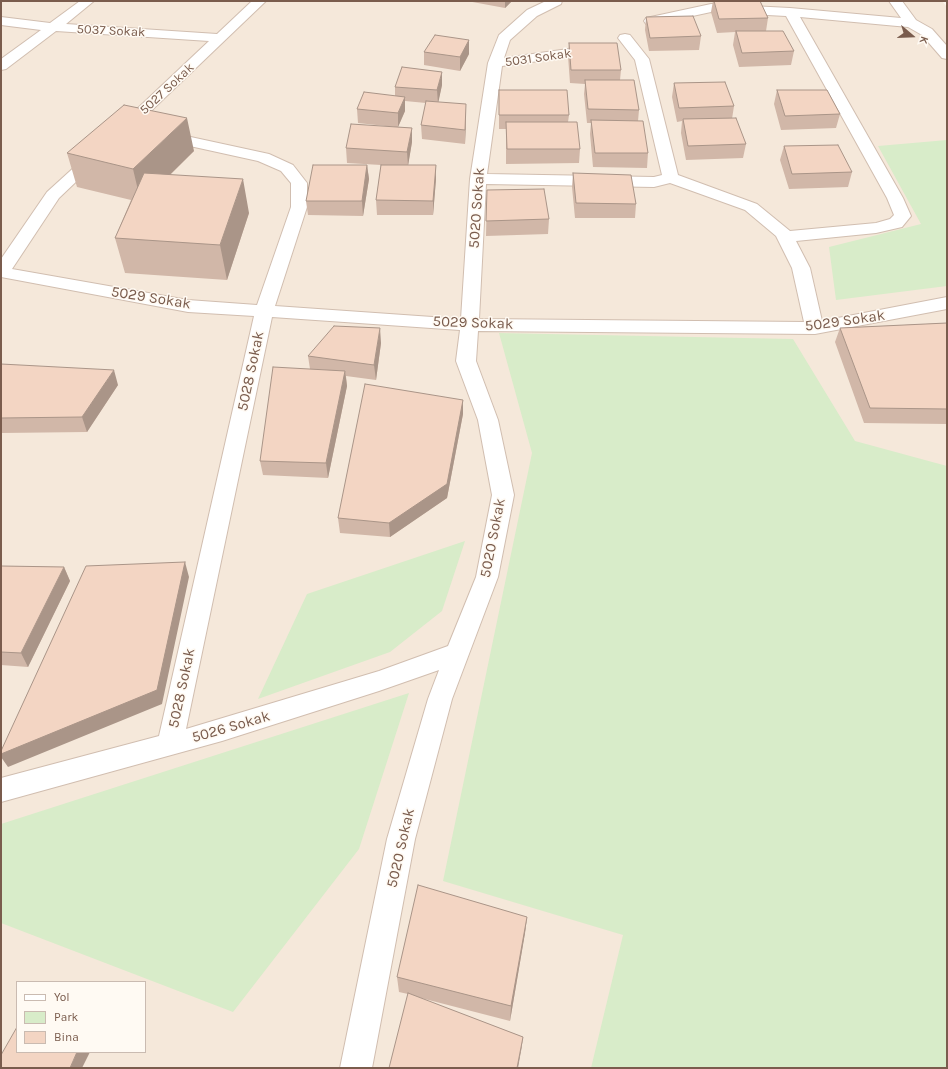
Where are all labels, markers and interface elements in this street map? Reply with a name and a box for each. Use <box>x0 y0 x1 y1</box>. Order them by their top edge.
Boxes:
north arrow <box>892 16 932 56</box>
street label: 5037 Sokak <box>76 21 146 41</box>
text: K <box>917 35 931 46</box>
street label: 5031 Sokak <box>504 46 572 70</box>
street label: 5027 Sokak <box>137 60 197 118</box>
street label: 5020 Sokak <box>465 167 489 249</box>
street label: 5029 Sokak <box>110 283 192 313</box>
street label: 5029 Sokak <box>804 306 886 336</box>
street label: 5029 Sokak <box>432 313 514 333</box>
street label: 5028 Sokak <box>234 329 268 413</box>
street label: 5020 Sokak <box>476 497 510 579</box>
street label: 5028 Sokak <box>165 646 199 730</box>
street label: 5026 Sokak <box>190 707 272 747</box>
street label: 5020 Sokak <box>383 807 419 889</box>
legend <box>16 981 146 1053</box>
text: Yol <box>54 990 70 1004</box>
text: Park <box>54 1010 78 1024</box>
text: Bina <box>54 1030 79 1044</box>

